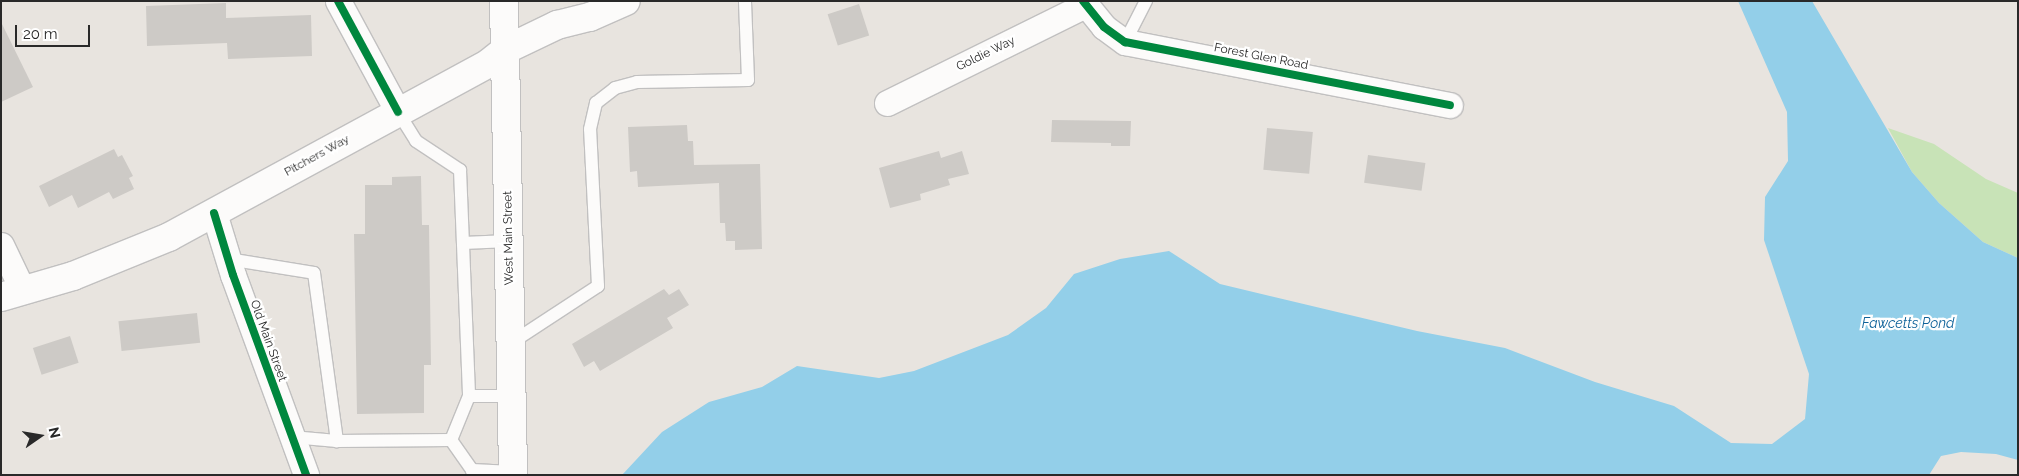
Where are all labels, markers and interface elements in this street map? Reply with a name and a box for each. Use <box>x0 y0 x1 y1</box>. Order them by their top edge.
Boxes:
scale bar <box>18 15 92 47</box>
text: 20 m <box>23 25 58 43</box>
street label: Goldie Way <box>954 34 1018 74</box>
street label: Forest Glen Road <box>1213 41 1309 73</box>
street label: Pitchers Way <box>282 132 352 180</box>
street label: West Main Street <box>501 191 517 285</box>
street label: Old Main Street <box>247 298 289 384</box>
water label: Fawcetts Pond <box>1862 315 1954 331</box>
north arrow <box>15 411 65 461</box>
text: N <box>46 426 64 440</box>

